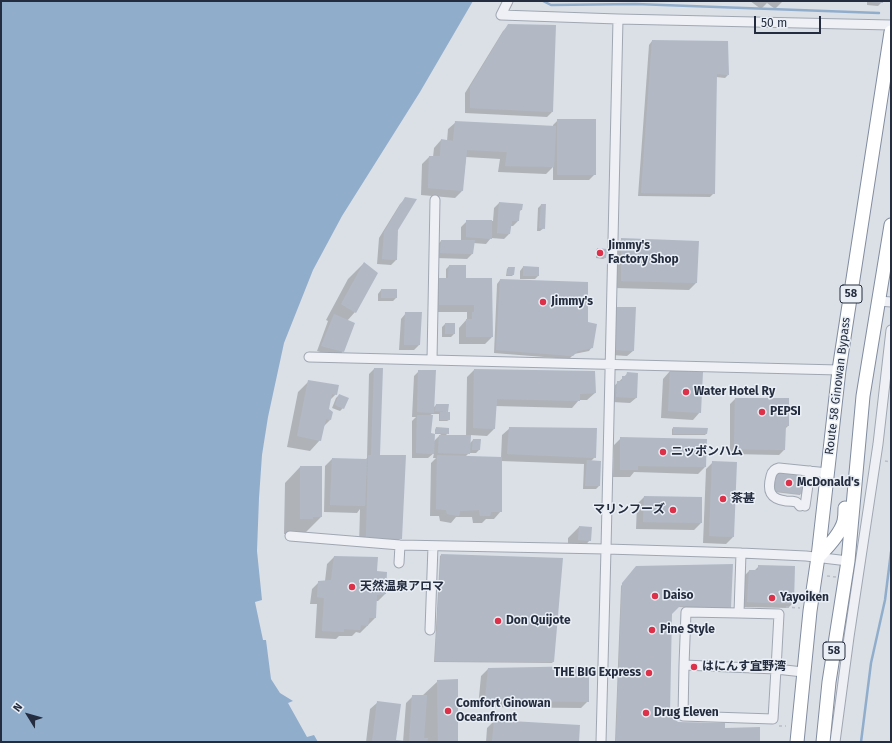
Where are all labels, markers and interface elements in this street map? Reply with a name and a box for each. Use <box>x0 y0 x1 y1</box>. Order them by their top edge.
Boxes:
scale bar <box>756 8 823 34</box>
text: 50 m <box>761 16 787 30</box>
place label: Jimmy's Factory Shop <box>608 239 679 267</box>
marker: Jimmy's Factory Shop <box>595 248 605 258</box>
road number: 58 <box>840 285 862 303</box>
place label: Jimmy's <box>551 295 593 309</box>
marker: Jimmy's <box>538 297 548 307</box>
street label: Route 58 Ginowan Bypass <box>822 316 854 456</box>
place label: Water Hotel Ry <box>694 385 775 399</box>
marker: Water Hotel Ry <box>681 387 691 397</box>
place label: PEPSI <box>770 405 801 419</box>
marker: PEPSI <box>757 407 767 417</box>
place label: ニッポンハム <box>671 445 743 459</box>
marker: ニッポンハム <box>658 447 668 457</box>
place label: McDonald's <box>797 476 860 490</box>
marker: McDonald's <box>784 478 794 488</box>
place label: 茶甚 <box>731 492 755 506</box>
marker: 茶甚 <box>718 494 728 504</box>
place label: マリンフーズ <box>593 503 665 517</box>
marker: マリンフーズ <box>668 505 678 515</box>
place label: 天然温泉アロマ <box>360 580 444 594</box>
marker: 天然温泉アロマ <box>347 582 357 592</box>
place label: Daiso <box>663 589 693 603</box>
marker: Daiso <box>650 591 660 601</box>
place label: Yayoiken <box>780 591 829 605</box>
marker: Yayoiken <box>767 593 777 603</box>
place label: Don Quijote <box>506 614 571 628</box>
marker: Don Quijote <box>493 616 503 626</box>
place label: Pine Style <box>660 623 715 637</box>
marker: Pine Style <box>647 625 657 635</box>
road number: 58 <box>823 642 845 660</box>
place label: はにんす宜野湾 <box>702 660 786 674</box>
marker: はにんす宜野湾 <box>689 662 699 672</box>
place label: THE BIG Express <box>554 666 641 680</box>
marker: THE BIG Express <box>644 668 654 678</box>
north arrow <box>8 695 48 735</box>
place label: Comfort Ginowan Oceanfront <box>456 697 551 725</box>
text: N <box>11 701 25 714</box>
marker: Comfort Ginowan Oceanfront <box>443 706 453 716</box>
place label: Drug Eleven <box>654 706 719 720</box>
marker: Drug Eleven <box>641 708 651 718</box>

